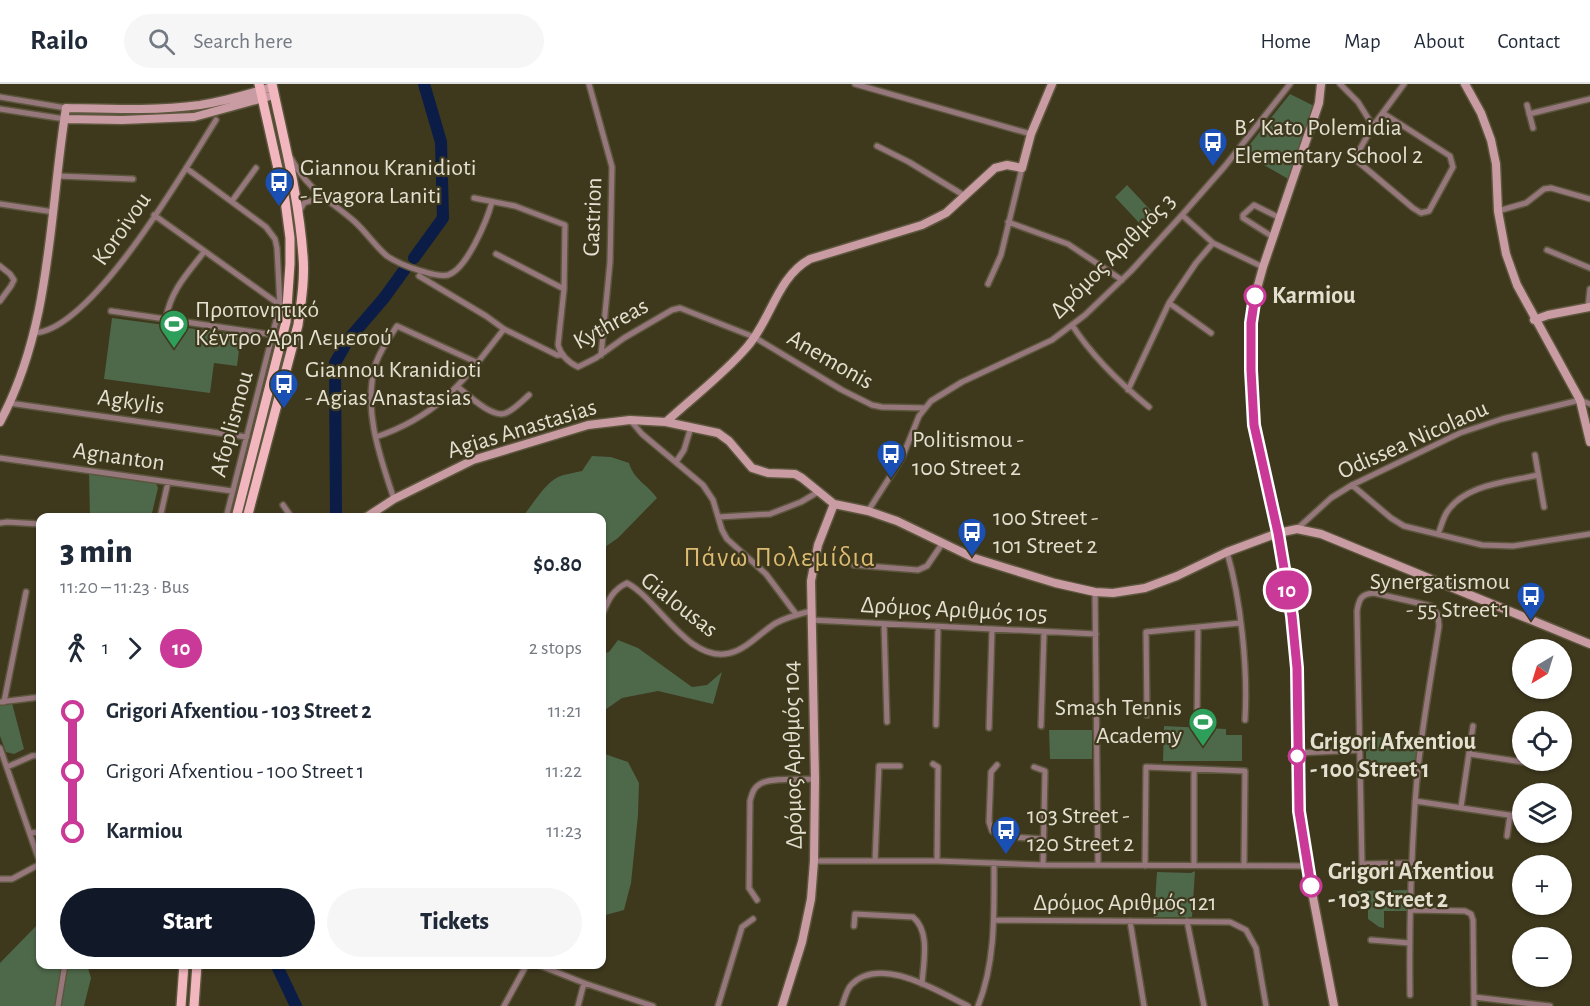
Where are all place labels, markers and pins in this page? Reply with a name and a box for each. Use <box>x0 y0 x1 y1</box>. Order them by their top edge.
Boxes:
place label: B´ Kato Polemidia Elementary School 2 <box>1234 116 1423 168</box>
bus stop icon: B´ Kato Polemidia Elementary School 2 <box>1197 126 1229 168</box>
place label: Giannou Kranidioti - Evagora Laniti <box>300 156 477 208</box>
bus stop icon: Giannou Kranidioti - Evagora Laniti <box>263 166 295 208</box>
place label: Karmiou <box>1272 284 1356 308</box>
marker: Karmiou <box>1244 285 1266 307</box>
place label: Προπονητικό Κέντρο Άρη Λεμεσού <box>195 298 392 350</box>
sports icon: Προπονητικό Κέντρο Άρη Λεμεσού <box>158 308 190 350</box>
place label: Giannou Kranidioti - Agias Anastasias <box>305 358 482 410</box>
bus stop icon: Giannou Kranidioti - Agias Anastasias <box>268 368 300 410</box>
place label: Politismou - 100 Street 2 <box>912 428 1024 480</box>
bus stop icon: Politismou - 100 Street 2 <box>875 438 907 480</box>
place label: 100 Street - 101 Street 2 <box>993 506 1098 558</box>
bus stop icon: 100 Street - 101 Street 2 <box>956 516 988 558</box>
place label: Synergatismou - 55 Street 1 <box>1370 570 1510 622</box>
bus stop icon: Synergatismou - 55 Street 1 <box>1515 580 1547 622</box>
place label: Smash Tennis Academy <box>1055 696 1182 748</box>
sports icon: Smash Tennis Academy <box>1187 706 1219 748</box>
place label: Grigori Afxentiou - 100 Street 1 <box>1310 730 1477 782</box>
marker: Grigori Afxentiou - 100 Street 1 <box>1288 747 1306 765</box>
place label: 103 Street - 120 Street 2 <box>1027 804 1134 856</box>
bus stop icon: 103 Street - 120 Street 2 <box>990 814 1022 856</box>
place label: Grigori Afxentiou - 103 Street 2 <box>1328 860 1495 912</box>
marker: Grigori Afxentiou - 103 Street 2 <box>1300 875 1322 897</box>

